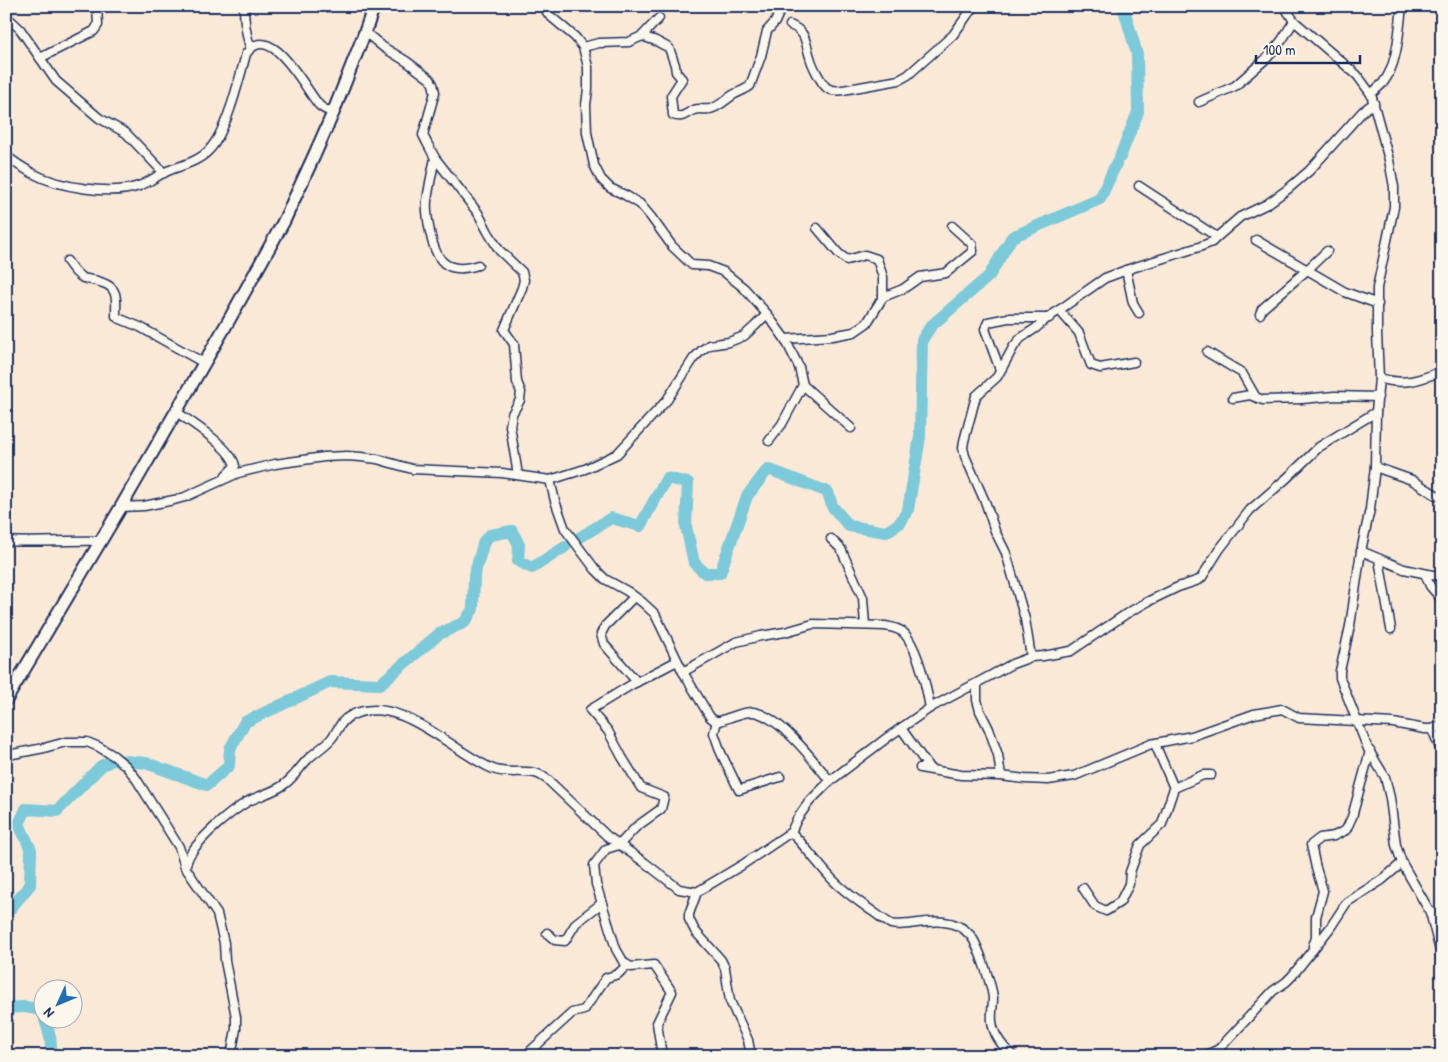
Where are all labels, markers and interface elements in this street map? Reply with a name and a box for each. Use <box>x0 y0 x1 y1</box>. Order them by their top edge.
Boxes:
scale bar <box>1256 32 1359 64</box>
text: 100 m <box>1263 39 1296 60</box>
north arrow <box>32 980 82 1030</box>
text: N <box>38 1004 58 1023</box>

